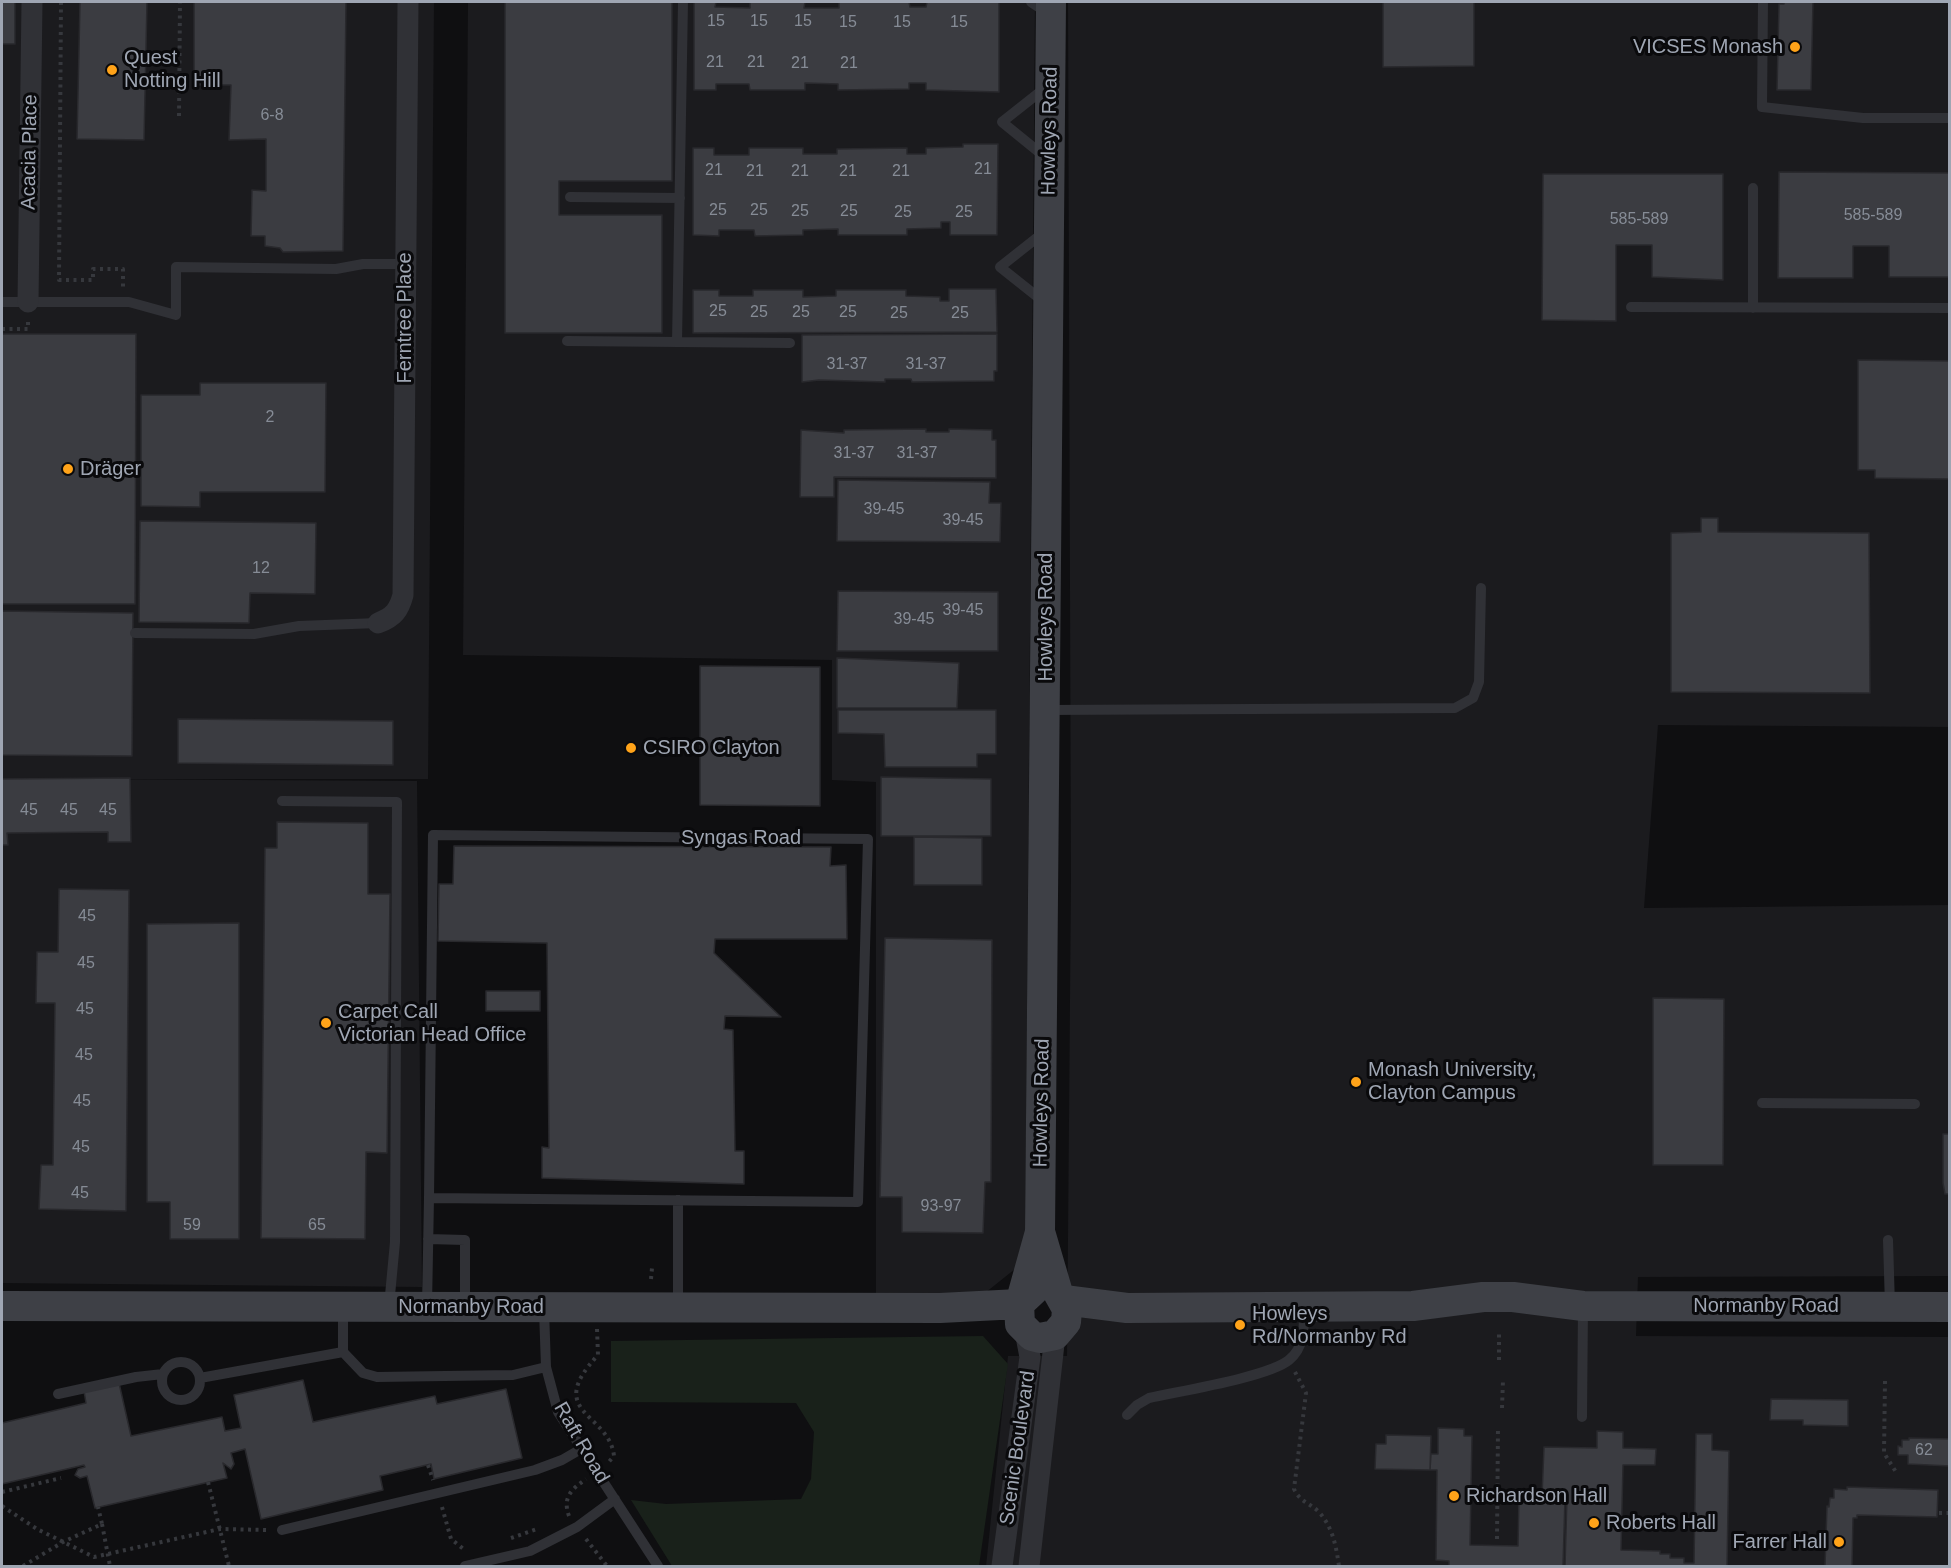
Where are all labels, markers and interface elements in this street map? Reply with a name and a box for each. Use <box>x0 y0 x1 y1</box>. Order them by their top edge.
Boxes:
house number: 15 <box>707 12 725 32</box>
house number: 15 <box>750 12 768 32</box>
house number: 15 <box>794 12 812 32</box>
house number: 15 <box>839 13 857 33</box>
house number: 15 <box>893 13 911 33</box>
house number: 15 <box>950 13 968 33</box>
place label: VICSES Monash <box>1633 35 1783 59</box>
marker: VICSES Monash <box>1788 40 1802 54</box>
place label: Quest Notting Hill <box>124 46 221 93</box>
house number: 21 <box>706 53 724 73</box>
house number: 21 <box>747 53 765 73</box>
house number: 21 <box>791 54 809 74</box>
house number: 21 <box>840 54 858 74</box>
marker: Quest Notting Hill <box>105 63 119 77</box>
street label: Howleys Road <box>1037 66 1063 196</box>
street label: Acacia Place <box>17 94 43 210</box>
house number: 6-8 <box>260 106 284 126</box>
house number: 21 <box>974 160 992 180</box>
house number: 21 <box>705 161 723 181</box>
house number: 21 <box>746 162 764 182</box>
house number: 21 <box>791 162 809 182</box>
house number: 21 <box>839 162 857 182</box>
house number: 21 <box>892 162 910 182</box>
house number: 25 <box>709 201 727 221</box>
house number: 25 <box>750 201 768 221</box>
house number: 25 <box>791 202 809 222</box>
house number: 25 <box>840 202 858 222</box>
house number: 25 <box>894 203 912 223</box>
house number: 25 <box>955 203 973 223</box>
house number: 585-589 <box>1844 206 1902 226</box>
house number: 585-589 <box>1610 210 1668 230</box>
street label: Ferntree Place <box>393 252 417 384</box>
house number: 25 <box>709 302 727 322</box>
house number: 25 <box>750 303 768 323</box>
house number: 25 <box>792 303 810 323</box>
house number: 25 <box>839 303 857 323</box>
house number: 25 <box>890 304 908 324</box>
house number: 25 <box>951 304 969 324</box>
house number: 31-37 <box>827 355 867 375</box>
house number: 31-37 <box>906 355 946 375</box>
house number: 2 <box>266 408 274 428</box>
house number: 31-37 <box>834 444 874 464</box>
house number: 31-37 <box>897 444 937 464</box>
place label: Dräger <box>80 457 141 481</box>
marker: Dräger <box>61 462 75 476</box>
house number: 39-45 <box>864 500 904 520</box>
house number: 39-45 <box>943 511 983 531</box>
street label: Howleys Road <box>1034 553 1058 681</box>
house number: 12 <box>252 559 270 579</box>
house number: 39-45 <box>943 601 983 621</box>
house number: 39-45 <box>894 610 934 630</box>
place label: CSIRO Clayton <box>643 736 780 760</box>
marker: CSIRO Clayton <box>624 741 638 755</box>
house number: 45 <box>20 801 38 821</box>
house number: 45 <box>60 801 78 821</box>
house number: 45 <box>99 801 117 821</box>
street label: Syngas Road <box>681 826 801 850</box>
house number: 45 <box>78 907 96 927</box>
house number: 45 <box>77 954 95 974</box>
house number: 45 <box>76 1000 94 1020</box>
place label: Carpet Call Victorian Head Office <box>338 1000 526 1047</box>
marker: Carpet Call Victorian Head Office <box>319 1016 333 1030</box>
street label: Howleys Road <box>1029 1038 1055 1168</box>
house number: 45 <box>75 1046 93 1066</box>
place label: Monash University, Clayton Campus <box>1368 1058 1537 1105</box>
marker: Monash University, Clayton Campus <box>1349 1075 1363 1089</box>
house number: 45 <box>73 1092 91 1112</box>
house number: 45 <box>72 1138 90 1158</box>
house number: 45 <box>71 1184 89 1204</box>
house number: 93-97 <box>921 1197 961 1217</box>
house number: 59 <box>183 1216 201 1236</box>
house number: 65 <box>308 1216 326 1236</box>
street label: Normanby Road <box>1693 1294 1839 1318</box>
street label: Normanby Road <box>398 1295 544 1319</box>
place label: Howleys Rd/Normanby Rd <box>1252 1302 1407 1349</box>
marker: Howleys Rd/Normanby Rd <box>1233 1318 1247 1332</box>
street label: Scenic Boulevard <box>995 1369 1041 1527</box>
street label: Raft Road <box>548 1398 614 1488</box>
house number: 62 <box>1915 1441 1933 1461</box>
place label: Richardson Hall <box>1466 1484 1607 1508</box>
marker: Richardson Hall <box>1447 1489 1461 1503</box>
place label: Roberts Hall <box>1606 1511 1716 1535</box>
marker: Roberts Hall <box>1587 1516 1601 1530</box>
place label: Farrer Hall <box>1733 1530 1827 1554</box>
marker: Farrer Hall <box>1832 1535 1846 1549</box>

